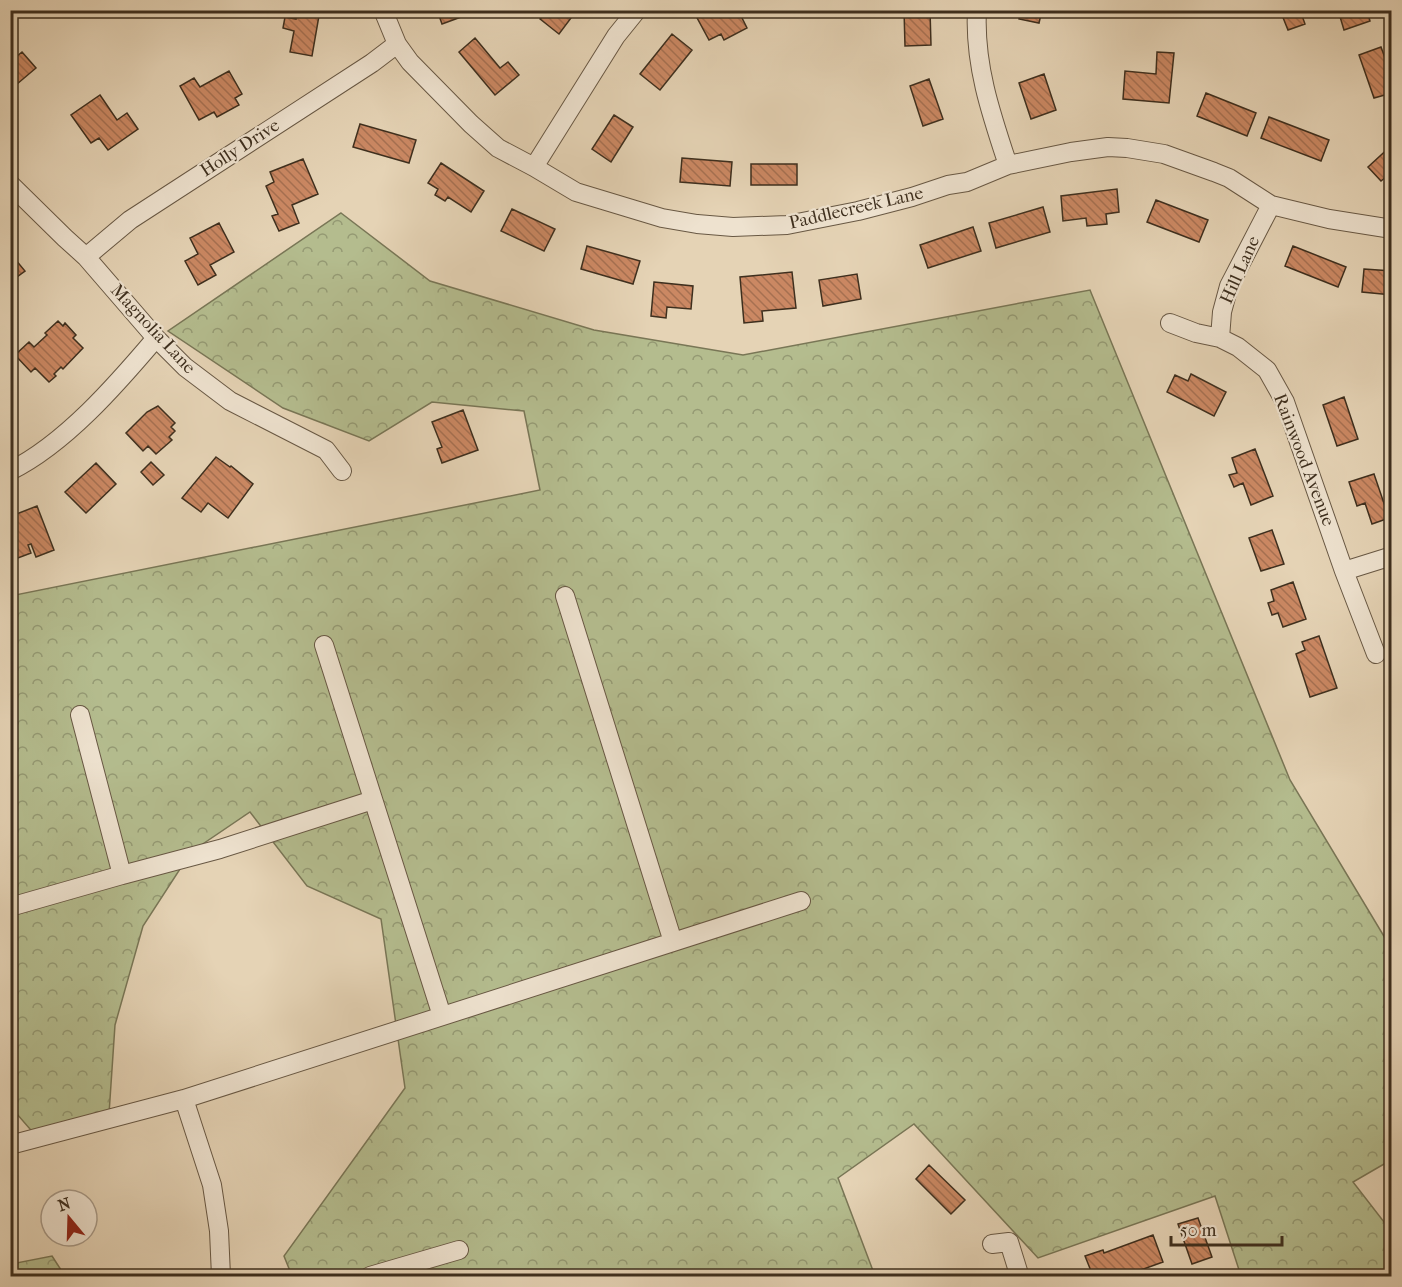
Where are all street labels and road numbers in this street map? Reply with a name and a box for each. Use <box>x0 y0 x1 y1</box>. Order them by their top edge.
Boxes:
street label: Holly Drive <box>197 115 284 181</box>
street label: Paddlecreek Lane <box>787 182 925 234</box>
street label: Hill Lane <box>1216 233 1264 307</box>
street label: Magnolia Lane <box>106 280 200 378</box>
street label: Rainwood Avenue <box>1269 391 1339 529</box>

